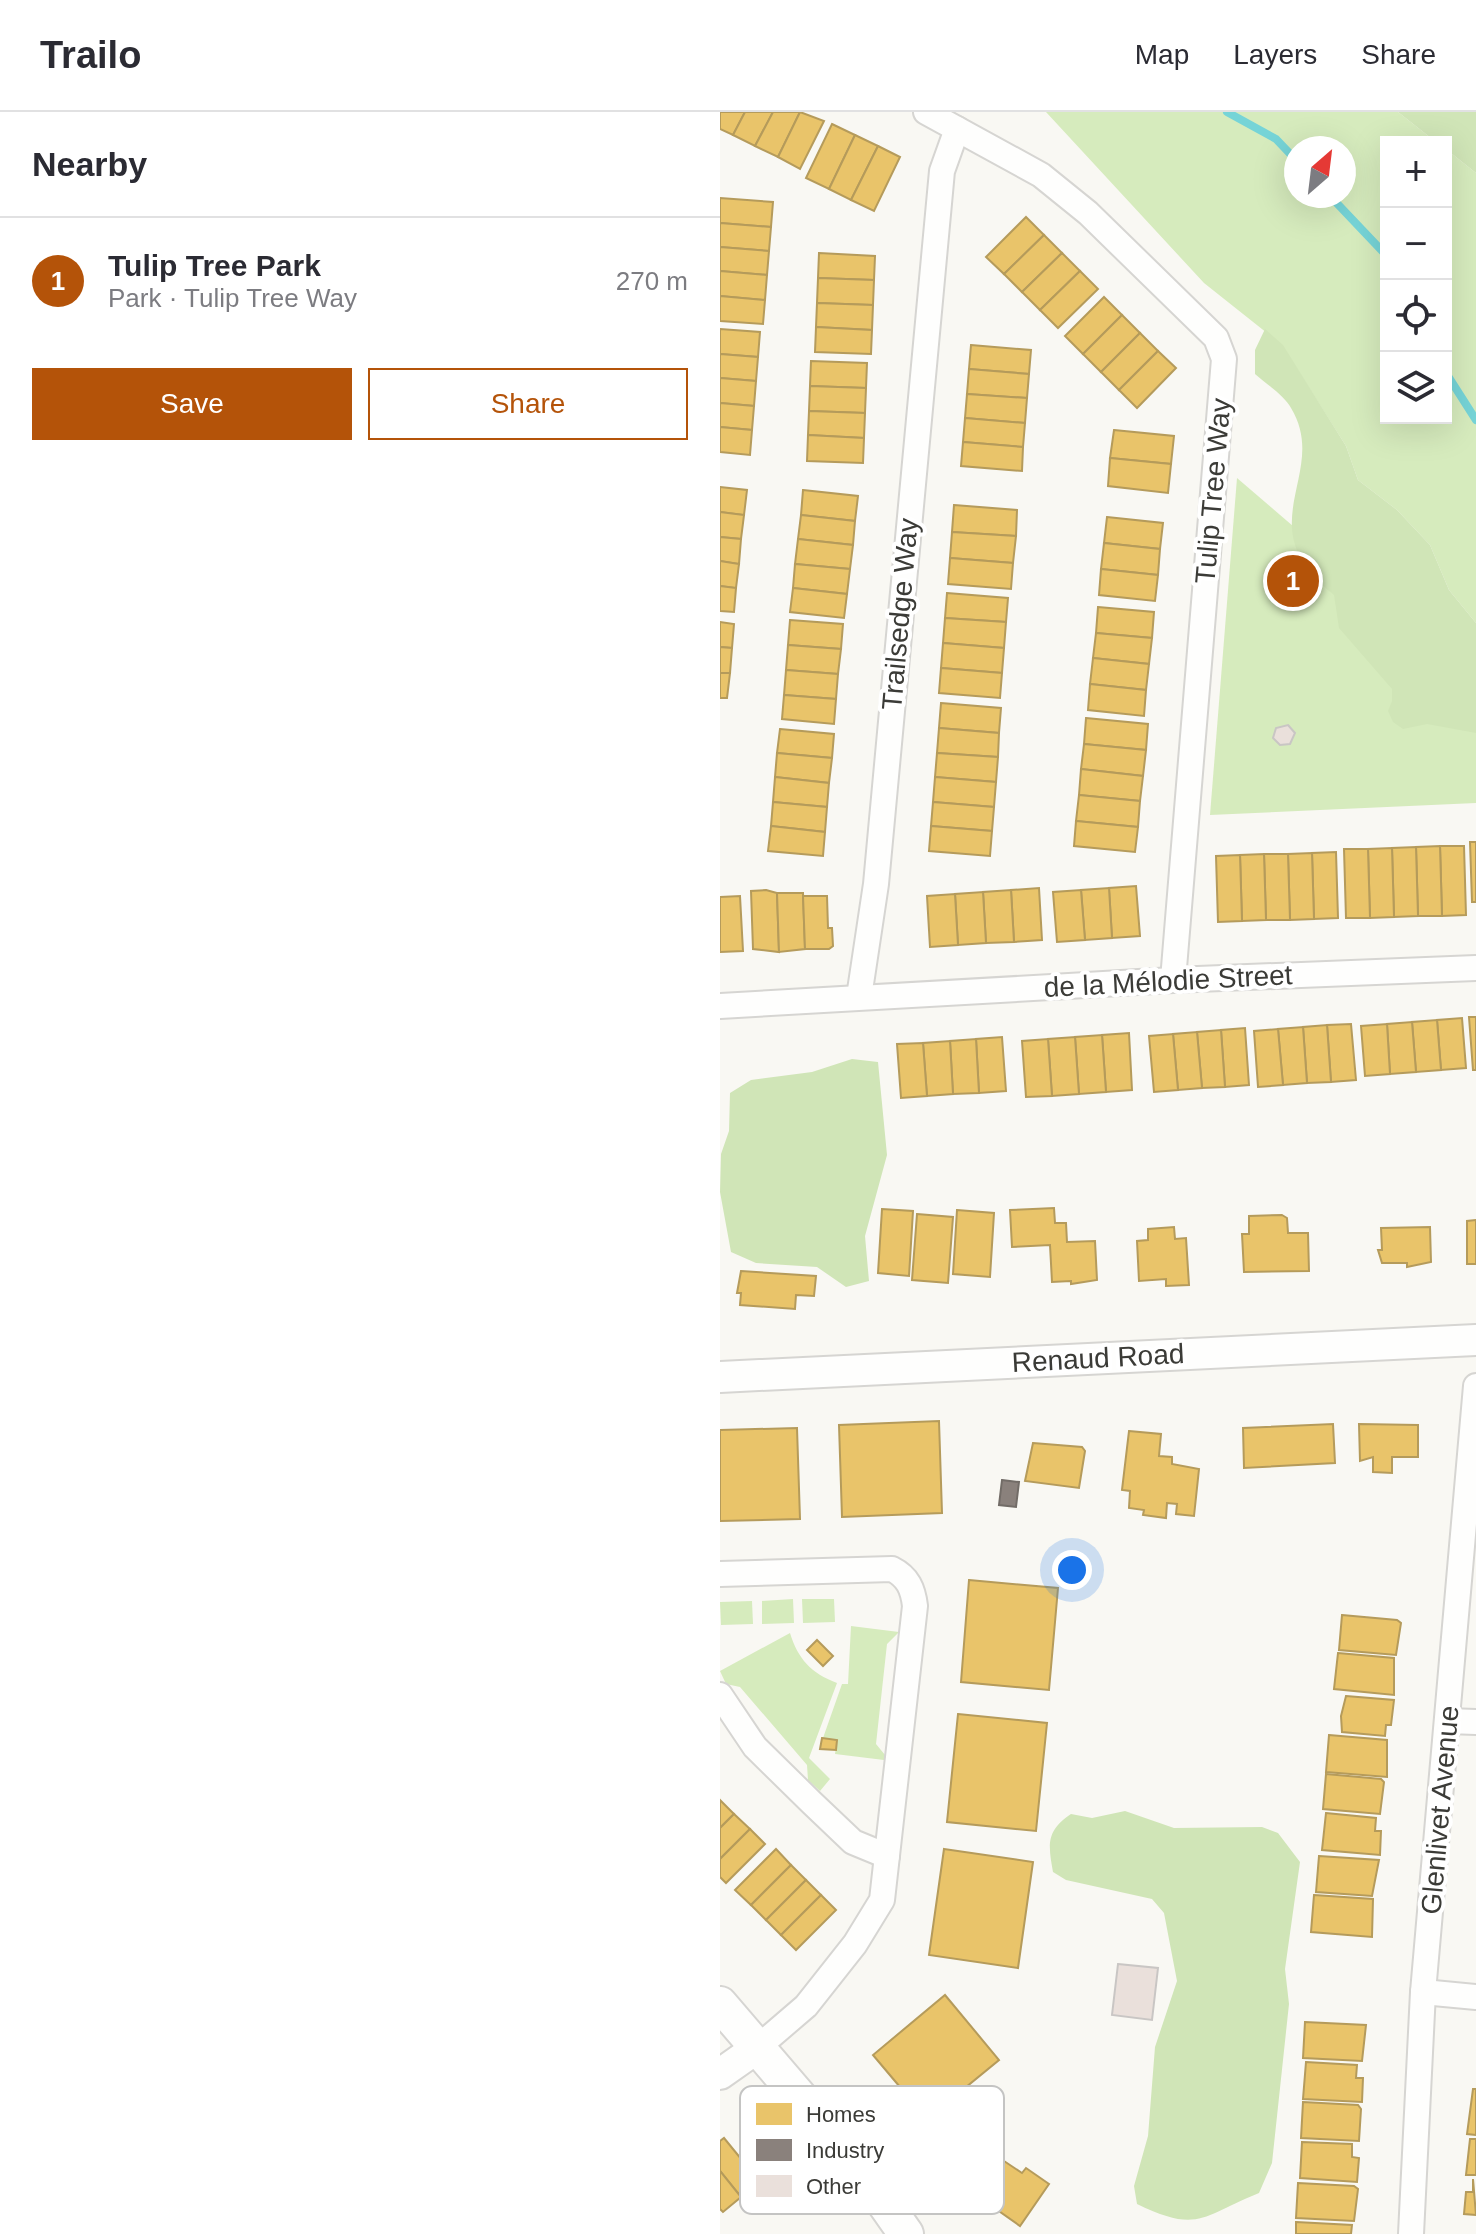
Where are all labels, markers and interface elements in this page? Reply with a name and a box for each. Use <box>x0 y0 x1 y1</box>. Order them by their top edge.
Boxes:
text: Trailo <box>40 34 141 76</box>
text: Map <box>1135 39 1189 70</box>
text: Layers <box>1233 39 1317 70</box>
text: Share <box>1361 39 1436 70</box>
north arrow <box>1284 136 1356 208</box>
map controls <box>1380 136 1452 424</box>
button: + <box>1380 136 1452 208</box>
text: Nearby <box>32 145 147 183</box>
button: − <box>1380 208 1452 280</box>
text: Tulip Tree Park <box>108 249 321 282</box>
text: 1 <box>51 266 65 296</box>
text: 270 m <box>616 266 688 296</box>
button: locate <box>1380 280 1452 352</box>
text: Park · Tulip Tree Way <box>108 283 357 313</box>
button: layers <box>1380 352 1452 424</box>
button: Save <box>32 368 352 440</box>
button: Share <box>368 368 688 440</box>
street label: Tulip Tree Way <box>1189 397 1237 585</box>
street label: Trailsedge Way <box>876 517 924 711</box>
pin: 1 <box>1267 551 1319 611</box>
street label: de la Mélodie Street <box>1043 959 1293 1003</box>
street label: Renaud Road <box>1011 1338 1185 1378</box>
your location <box>1052 1550 1092 1590</box>
street label: Glenlivet Avenue <box>1415 1704 1465 1916</box>
legend <box>740 2086 1004 2214</box>
text: Homes <box>806 2102 876 2127</box>
text: Industry <box>806 2138 884 2163</box>
text: Other <box>806 2174 861 2199</box>

